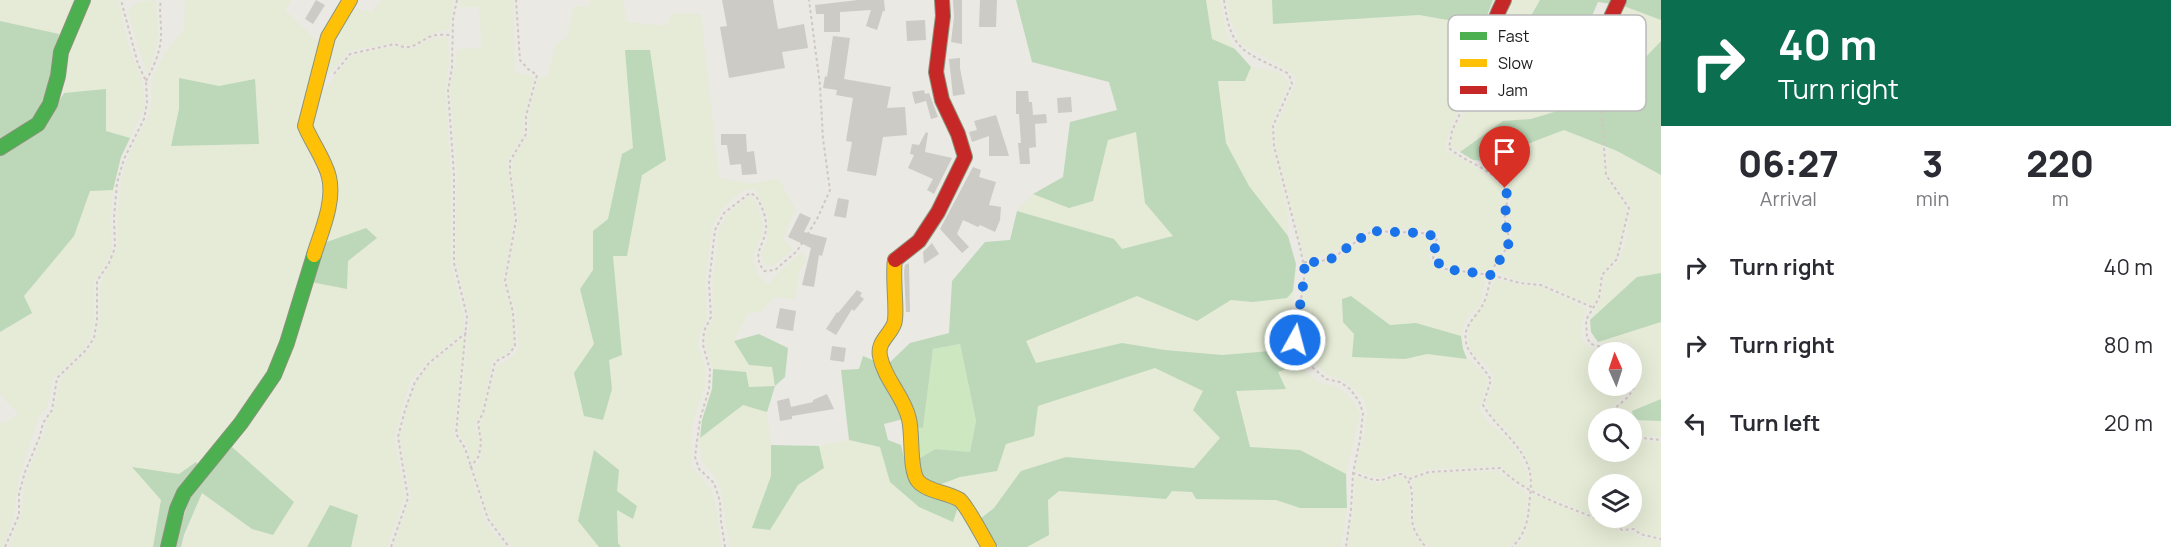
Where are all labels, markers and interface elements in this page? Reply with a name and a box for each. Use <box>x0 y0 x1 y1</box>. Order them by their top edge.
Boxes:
legend <box>1448 15 1646 111</box>
text: 40 m <box>1778 15 1877 73</box>
icon: right <box>1679 24 1757 102</box>
text: Fast <box>1498 25 1529 47</box>
text: Slow <box>1498 52 1533 74</box>
text: Turn right <box>1778 70 1899 107</box>
text: Jam <box>1498 79 1528 101</box>
pin <box>1479 126 1530 188</box>
icon: arrive <box>1488 135 1521 168</box>
text: 06:27 <box>1738 139 1839 188</box>
text: 3 <box>1922 139 1943 188</box>
text: 220 <box>2026 139 2094 188</box>
text: Arrival <box>1760 185 1817 212</box>
text: min <box>1916 185 1949 212</box>
text: m <box>2052 185 2069 212</box>
icon: right <box>1679 251 1712 284</box>
text: Turn right <box>1730 252 1835 282</box>
text: 40 m <box>2104 252 2153 282</box>
position arrow <box>1263 308 1327 372</box>
icon: right <box>1679 329 1712 362</box>
text: Turn right <box>1730 330 1835 360</box>
text: 80 m <box>2104 330 2153 360</box>
north arrow <box>1588 342 1642 396</box>
map controls <box>1588 342 1642 528</box>
icon: left <box>1679 407 1712 440</box>
button: search <box>1588 408 1642 462</box>
text: Turn left <box>1730 408 1820 438</box>
text: 20 m <box>2104 408 2153 438</box>
button: layers <box>1588 474 1642 528</box>

